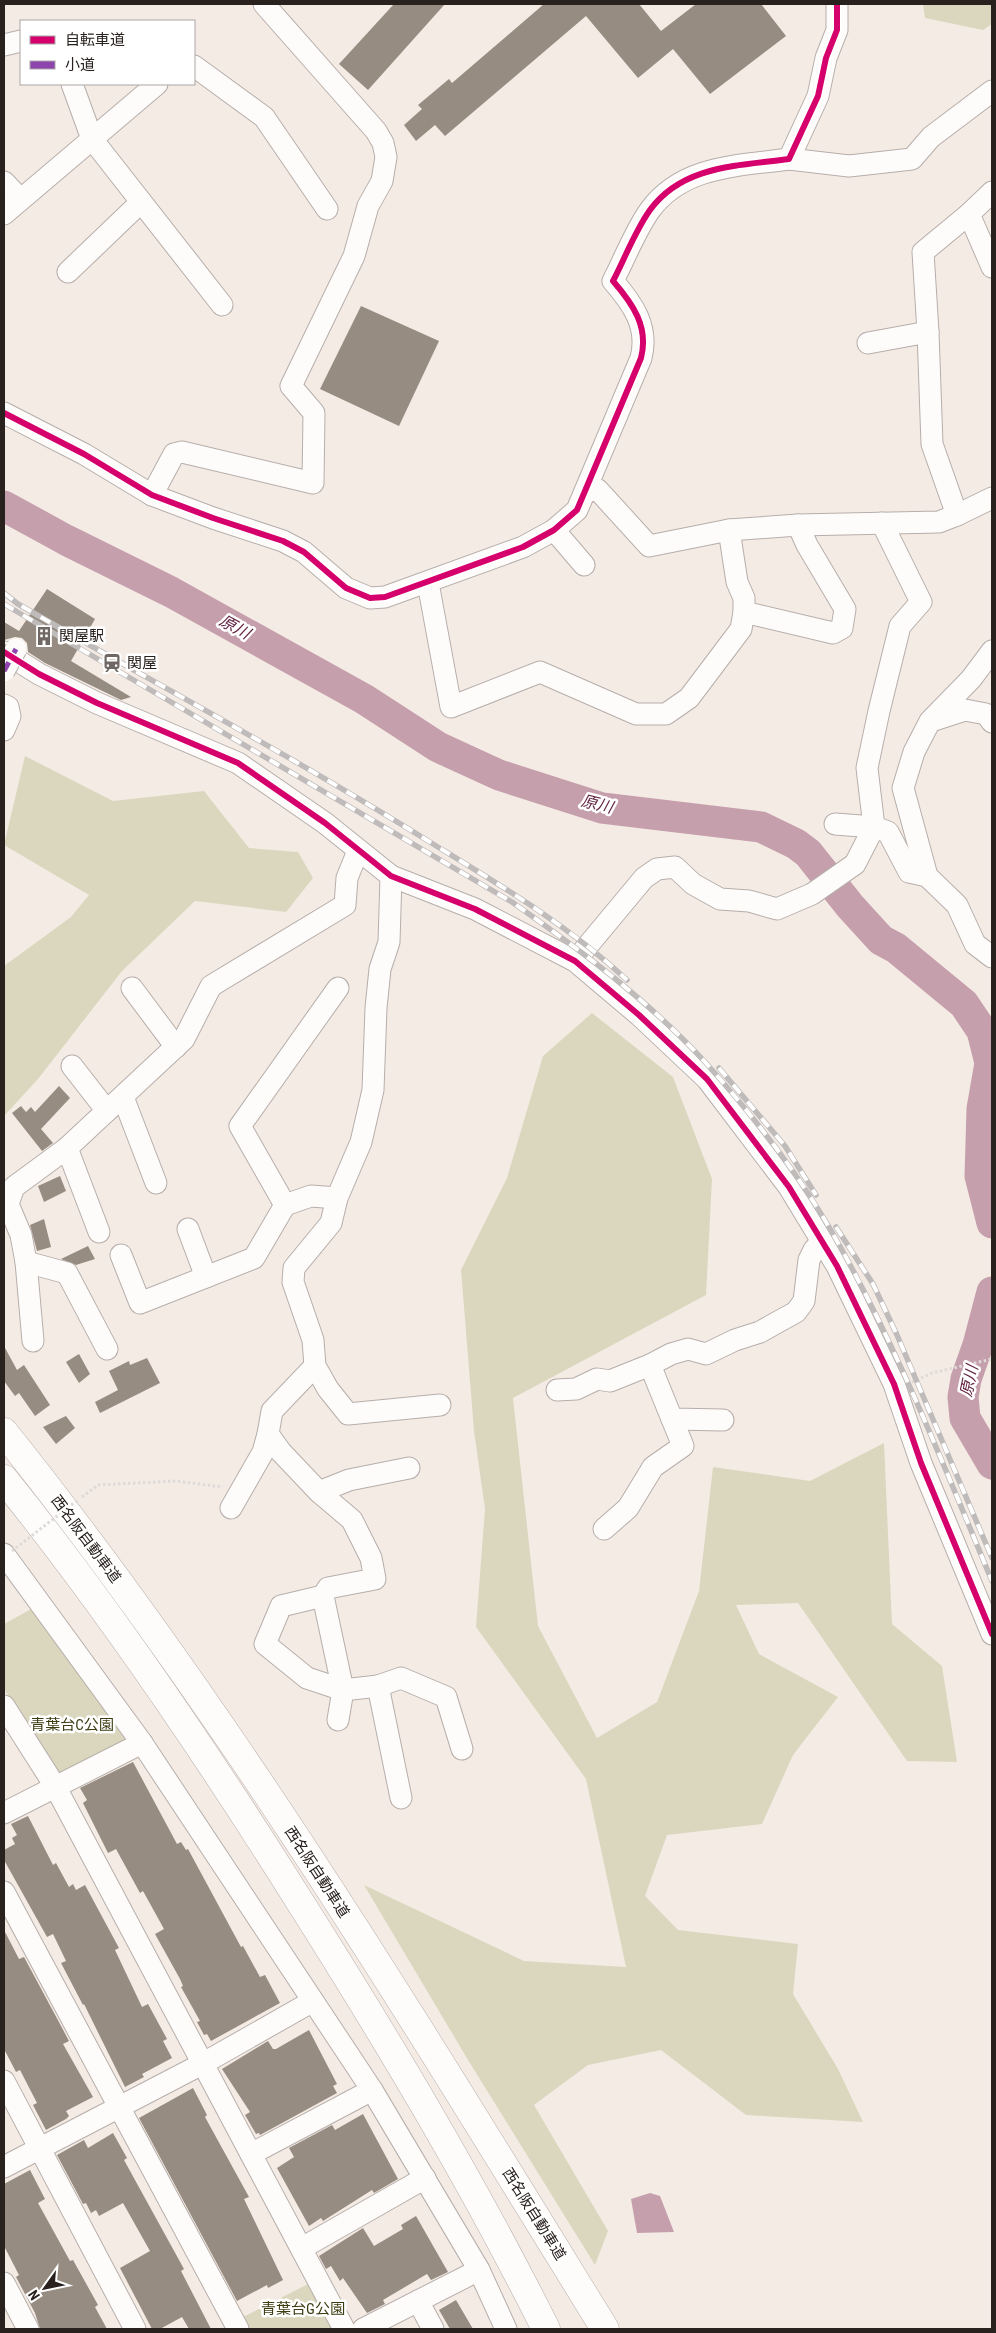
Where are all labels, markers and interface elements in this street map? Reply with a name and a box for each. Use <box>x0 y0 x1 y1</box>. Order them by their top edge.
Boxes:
legend <box>20 20 195 85</box>
text: 自転車道 <box>65 31 125 49</box>
text: 小道 <box>65 56 95 74</box>
water label: 原川 <box>216 611 255 644</box>
building icon: 関屋駅 <box>33 625 55 647</box>
place label: 関屋駅 <box>59 627 104 645</box>
station icon: 関屋 <box>101 652 123 674</box>
place label: 関屋 <box>127 654 157 672</box>
water label: 原川 <box>579 791 617 818</box>
water label: 原川 <box>956 1361 982 1399</box>
street label: 西名阪自動車道 <box>47 1492 125 1586</box>
park label: 青葉台C公園 <box>30 1716 114 1734</box>
street label: 西名阪自動車道 <box>281 1823 353 1921</box>
street label: 西名阪自動車道 <box>499 2165 569 2263</box>
north arrow <box>20 2263 70 2313</box>
text: N <box>25 2287 43 2303</box>
park label: 青葉台G公園 <box>261 2300 345 2318</box>

